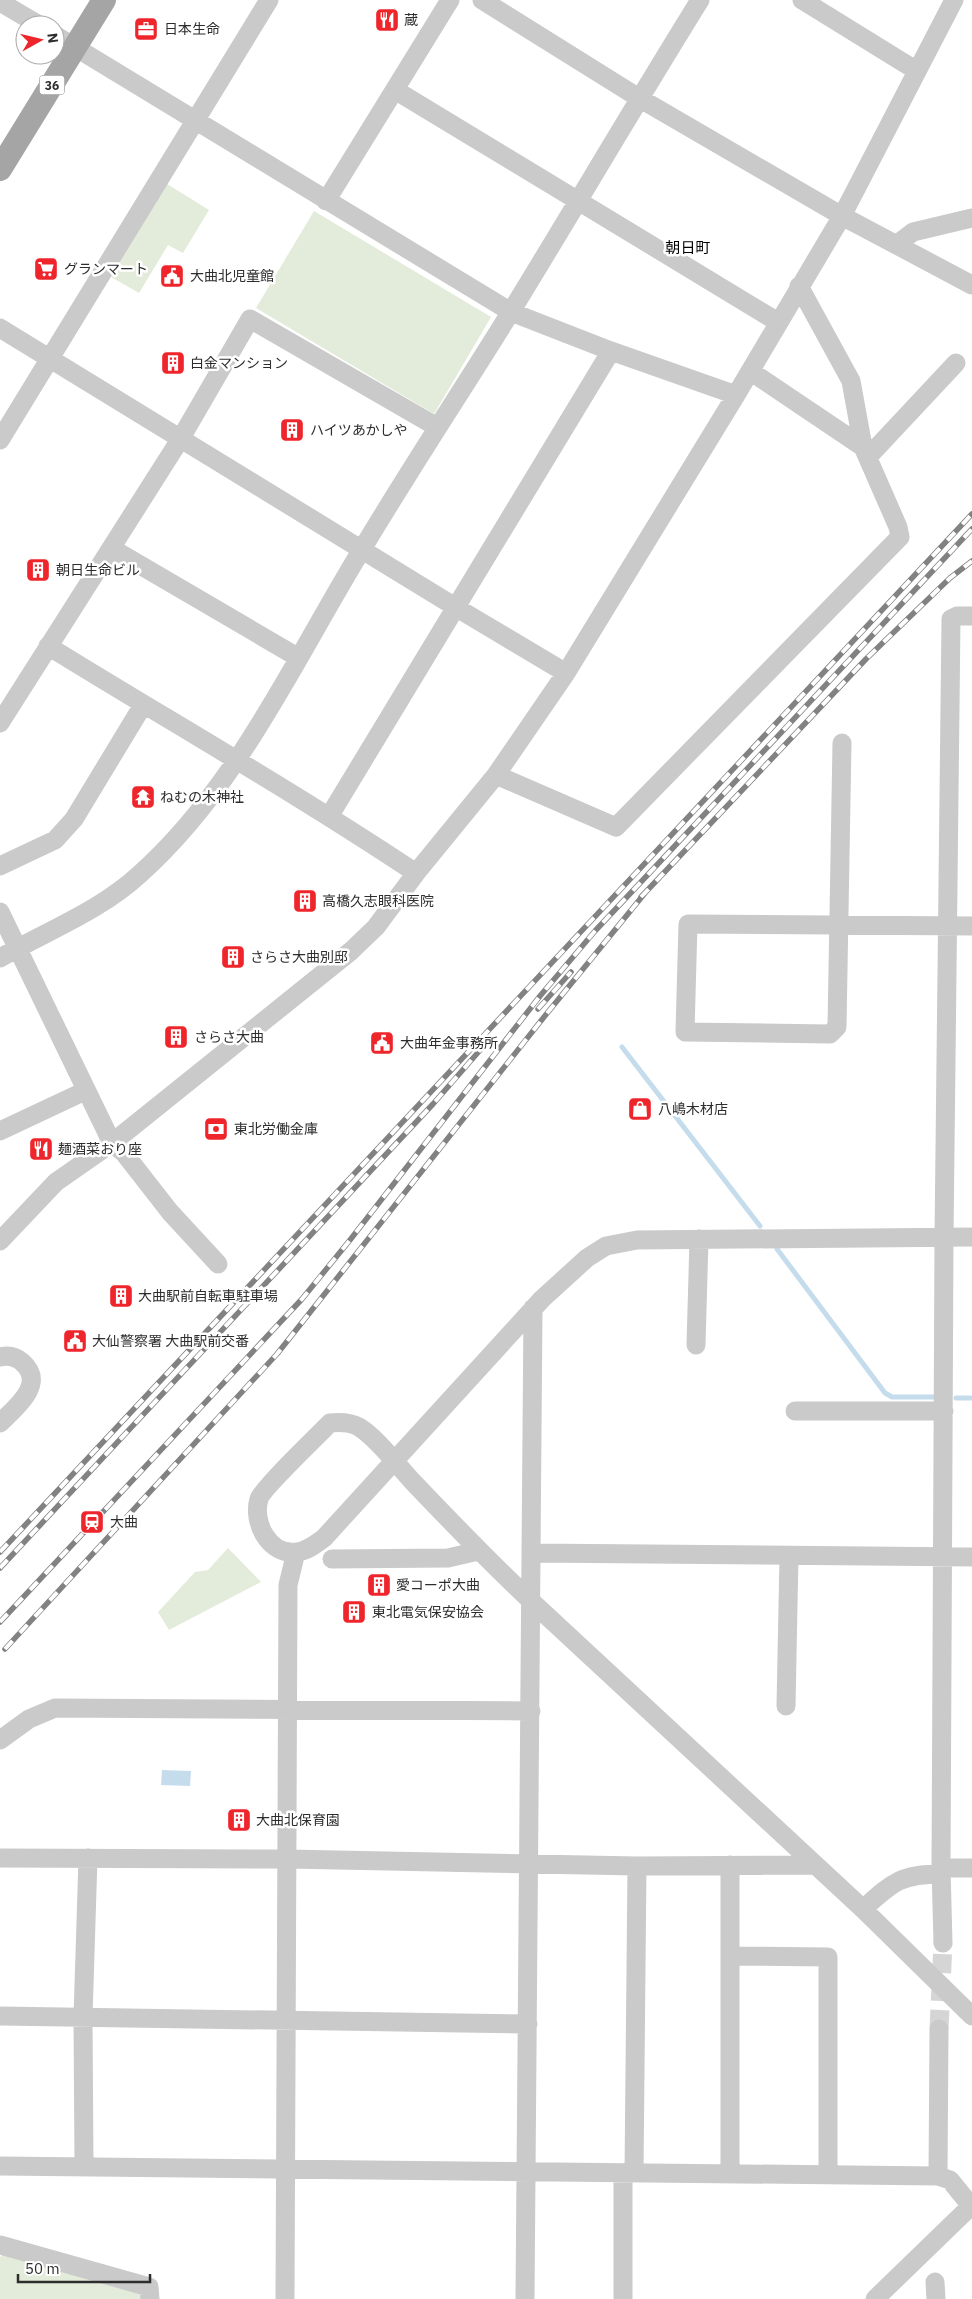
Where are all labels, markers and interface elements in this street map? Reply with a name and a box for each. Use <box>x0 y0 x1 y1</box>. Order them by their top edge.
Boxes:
restaurant icon: 蔵 <box>374 7 400 33</box>
place label: 蔵 <box>404 11 418 29</box>
north arrow <box>15 15 65 65</box>
office icon: 日本生命 <box>133 16 159 42</box>
place label: 日本生命 <box>164 20 220 38</box>
text: N <box>43 32 62 44</box>
road number: 36 <box>40 76 64 94</box>
district label: 朝日町 <box>665 238 711 257</box>
supermarket icon: グランマート <box>33 256 59 282</box>
place label: グランマート <box>64 260 148 278</box>
public building icon: 大曲北児童館 <box>159 263 185 289</box>
place label: 大曲北児童館 <box>190 267 274 285</box>
building icon: 白金マンション <box>160 350 186 376</box>
place label: 白金マンション <box>190 354 288 372</box>
building icon: ハイツあかしや <box>279 417 305 443</box>
place label: ハイツあかしや <box>310 421 408 439</box>
building icon: 朝日生命ビル <box>25 557 51 583</box>
place label: 朝日生命ビル <box>56 561 140 579</box>
temple icon: ねむの木神社 <box>130 784 156 810</box>
place label: ねむの木神社 <box>160 788 244 806</box>
building icon: 高橋久志眼科医院 <box>292 888 318 914</box>
place label: 高橋久志眼科医院 <box>322 892 434 910</box>
building icon: さらさ大曲別邸 <box>220 944 246 970</box>
place label: さらさ大曲別邸 <box>250 948 348 966</box>
building icon: さらさ大曲 <box>163 1024 189 1050</box>
place label: さらさ大曲 <box>194 1028 264 1046</box>
public building icon: 大曲年金事務所 <box>369 1030 395 1056</box>
place label: 大曲年金事務所 <box>400 1034 498 1052</box>
shop icon: 八嶋木材店 <box>627 1096 653 1122</box>
place label: 八嶋木材店 <box>658 1100 728 1118</box>
bank icon: 東北労働金庫 <box>203 1116 229 1142</box>
place label: 東北労働金庫 <box>234 1120 318 1138</box>
restaurant icon: 麺酒菜おり座 <box>28 1136 54 1162</box>
place label: 麺酒菜おり座 <box>58 1140 142 1158</box>
building icon: 大曲駅前自転車駐車場 <box>108 1283 134 1309</box>
place label: 大曲駅前自転車駐車場 <box>138 1287 278 1305</box>
public building icon: 大仙警察署 大曲駅前交番 <box>62 1328 88 1354</box>
place label: 大仙警察署 大曲駅前交番 <box>92 1332 249 1350</box>
station icon: 大曲 <box>79 1509 105 1535</box>
place label: 大曲 <box>110 1513 138 1531</box>
building icon: 愛コーポ大曲 <box>366 1572 392 1598</box>
place label: 愛コーポ大曲 <box>396 1576 480 1594</box>
building icon: 東北電気保安協会 <box>341 1599 367 1625</box>
place label: 東北電気保安協会 <box>372 1603 484 1621</box>
building icon: 大曲北保育園 <box>226 1807 252 1833</box>
place label: 大曲北保育園 <box>256 1811 340 1829</box>
scale bar <box>18 2252 150 2284</box>
text: 50 m <box>25 2259 60 2278</box>

